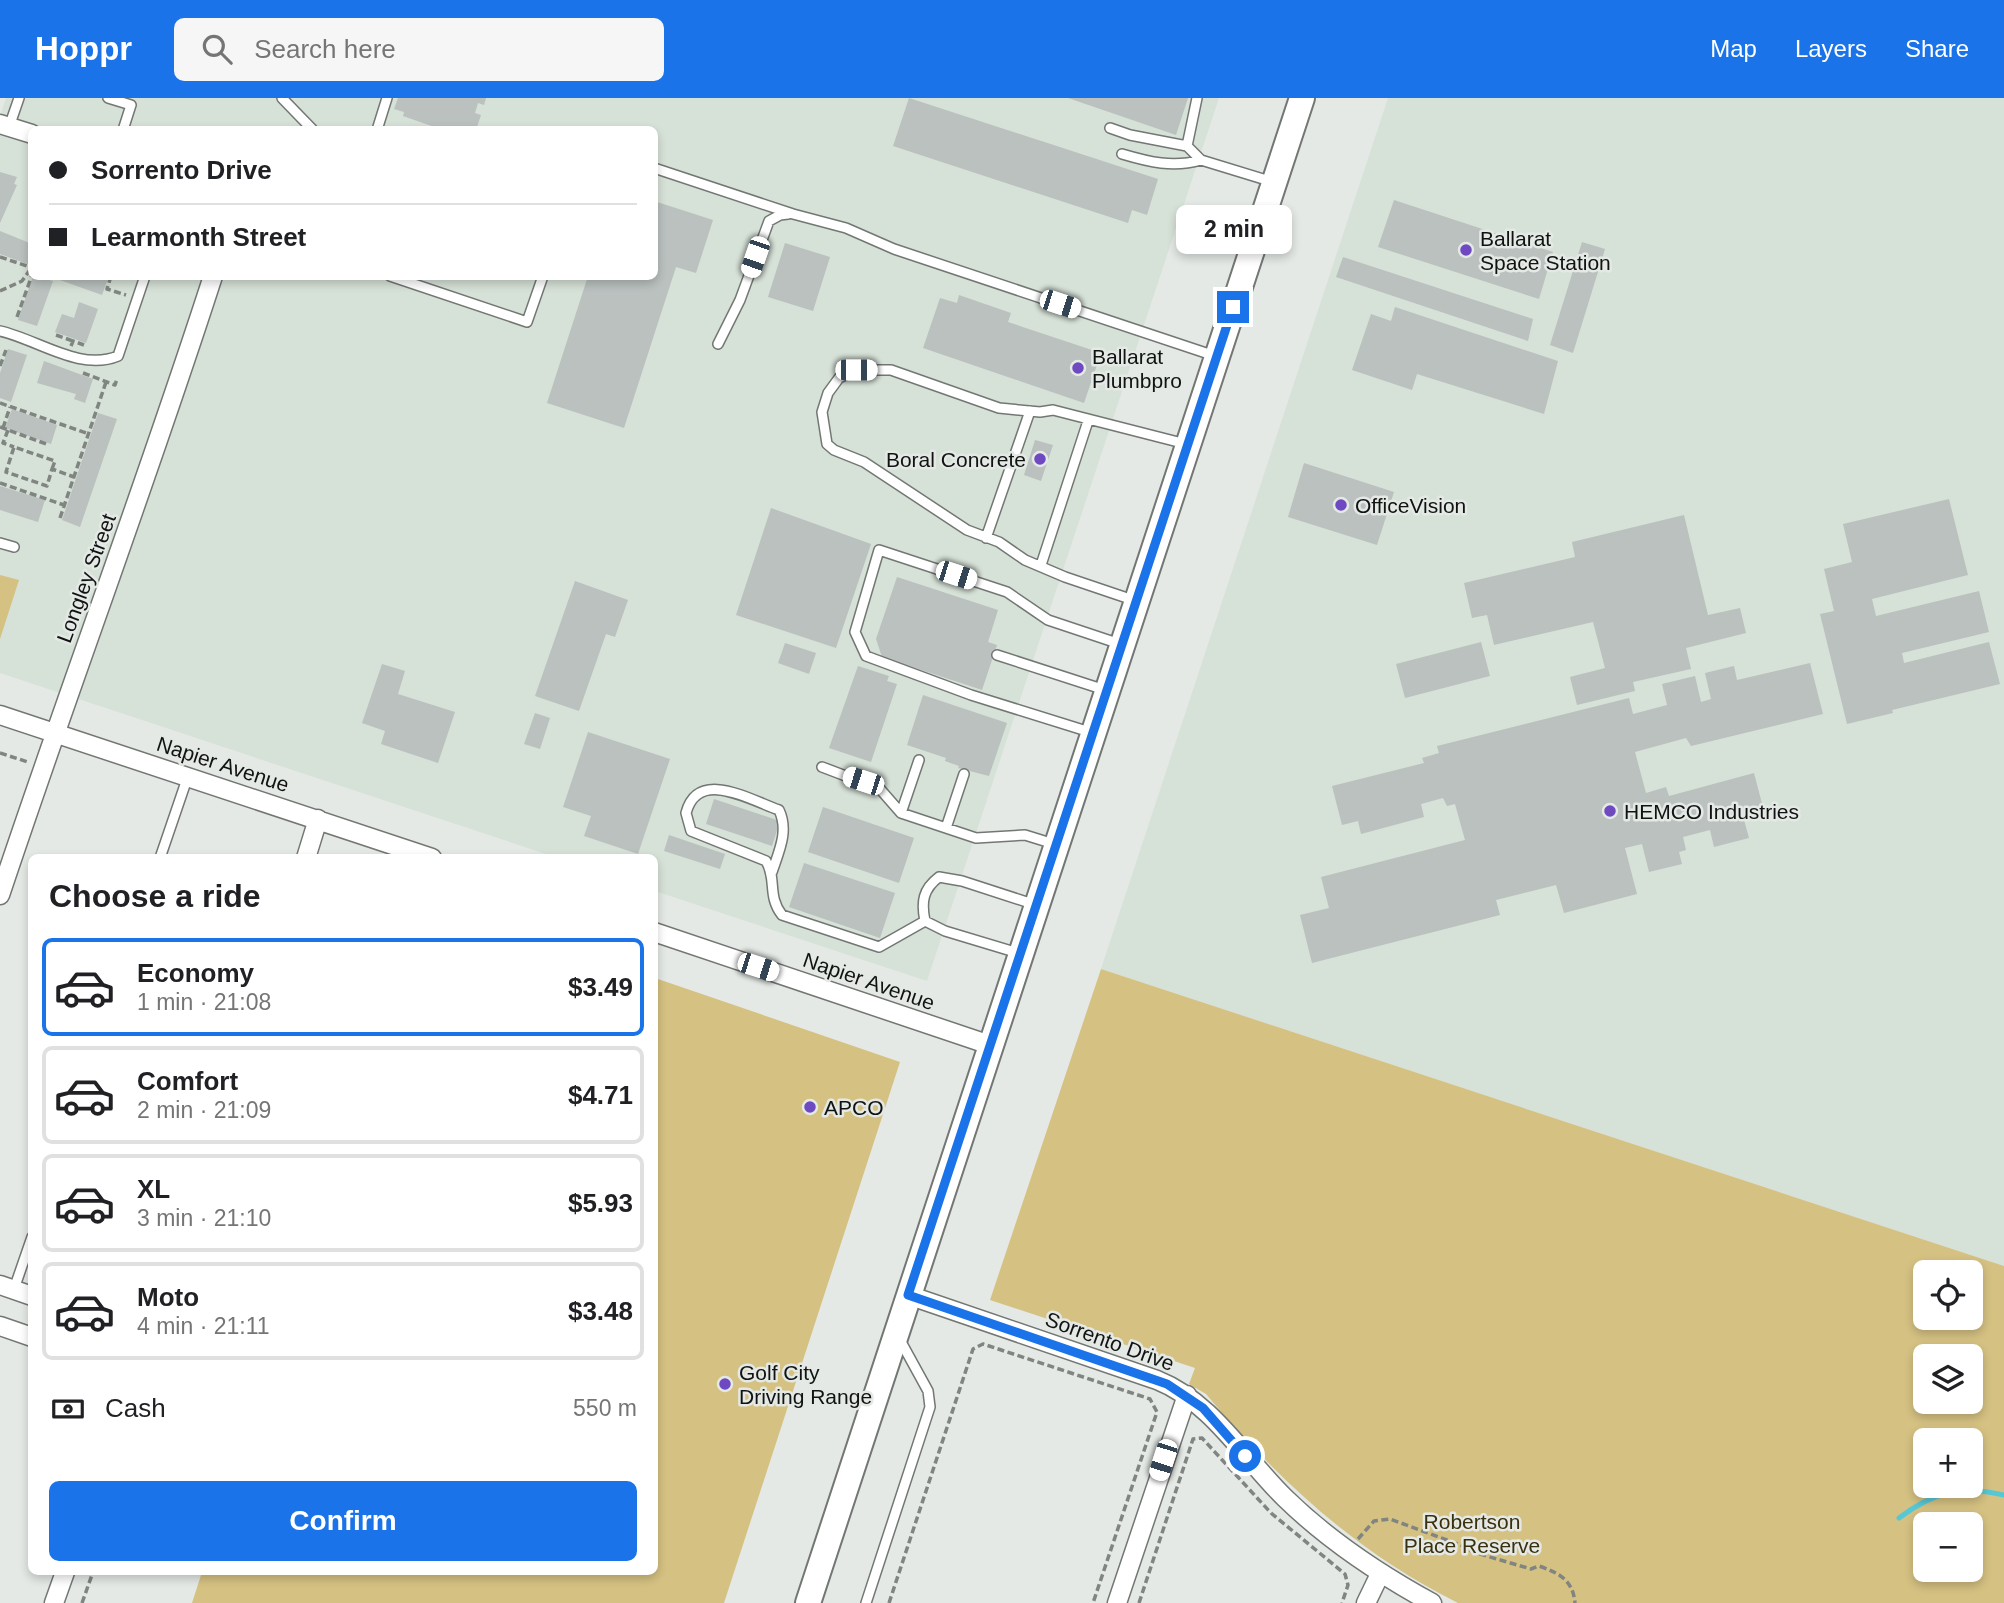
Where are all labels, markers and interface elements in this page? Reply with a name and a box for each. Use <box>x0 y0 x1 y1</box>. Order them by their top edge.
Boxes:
search box <box>174 18 664 81</box>
text: Hoppr <box>35 30 132 67</box>
icon: search <box>198 30 236 68</box>
text: Search here <box>254 34 396 64</box>
text: Map <box>1710 35 1757 62</box>
text: Layers <box>1795 35 1867 62</box>
text: Share <box>1905 35 1969 62</box>
text: Sorrento Drive <box>91 155 272 185</box>
callout: 2 min <box>1175 206 1291 254</box>
text: 2 min <box>1204 216 1264 242</box>
text: Learmonth Street <box>91 222 306 252</box>
place label: Ballarat Space Station <box>1480 227 1611 274</box>
car <box>739 234 772 280</box>
marker: Ballarat Space Station <box>1458 242 1474 258</box>
car <box>1037 288 1084 320</box>
route end <box>1217 291 1249 323</box>
place label: Ballarat Plumbpro <box>1092 345 1182 392</box>
car <box>836 360 878 381</box>
marker: Ballarat Plumbpro <box>1070 360 1086 376</box>
place label: Boral Concrete <box>886 448 1026 471</box>
marker: Boral Concrete <box>1032 451 1048 467</box>
place label: OfficeVision <box>1355 494 1466 517</box>
marker: OfficeVision <box>1333 497 1349 513</box>
street label: Longley Street <box>52 510 120 646</box>
car <box>933 559 980 591</box>
street label: Napier Avenue <box>154 732 292 796</box>
car <box>840 765 887 797</box>
place label: HEMCO Industries <box>1624 800 1799 823</box>
marker: HEMCO Industries <box>1602 803 1618 819</box>
text: Choose a ride <box>49 878 261 914</box>
street label: Napier Avenue <box>800 948 938 1014</box>
car <box>735 951 782 983</box>
icon: car <box>53 956 116 1019</box>
text: Economy <box>137 958 254 988</box>
text: $3.49 <box>568 972 633 1002</box>
text: 1 min · 21:08 <box>137 989 271 1015</box>
icon: car <box>53 1064 116 1127</box>
text: Comfort <box>137 1066 238 1096</box>
text: $4.71 <box>568 1080 633 1110</box>
place label: APCO <box>824 1096 884 1119</box>
text: 2 min · 21:09 <box>137 1097 271 1123</box>
marker: APCO <box>802 1099 818 1115</box>
icon: car <box>53 1172 116 1235</box>
text: XL <box>137 1174 170 1204</box>
text: $5.93 <box>568 1188 633 1218</box>
text: 3 min · 21:10 <box>137 1205 271 1231</box>
map controls <box>1913 1260 1983 1582</box>
button: locate <box>1913 1260 1983 1330</box>
icon: car <box>53 1280 116 1343</box>
text: Moto <box>137 1282 199 1312</box>
text: $3.48 <box>568 1296 633 1326</box>
street label: Sorrento Drive <box>1042 1307 1178 1375</box>
text: 4 min · 21:11 <box>137 1313 270 1339</box>
button: layers <box>1913 1344 1983 1414</box>
place label: Golf City Driving Range <box>739 1361 872 1408</box>
marker: Golf City Driving Range <box>717 1376 733 1392</box>
icon: cash <box>49 1390 87 1428</box>
text: Cash <box>105 1393 166 1423</box>
text: 550 m <box>573 1395 637 1421</box>
button: + <box>1913 1428 1983 1498</box>
car <box>1147 1437 1180 1483</box>
route start <box>1229 1440 1261 1472</box>
button: Confirm <box>49 1481 637 1561</box>
park label: Robertson Place Reserve <box>1404 1510 1540 1557</box>
button: − <box>1913 1512 1983 1582</box>

